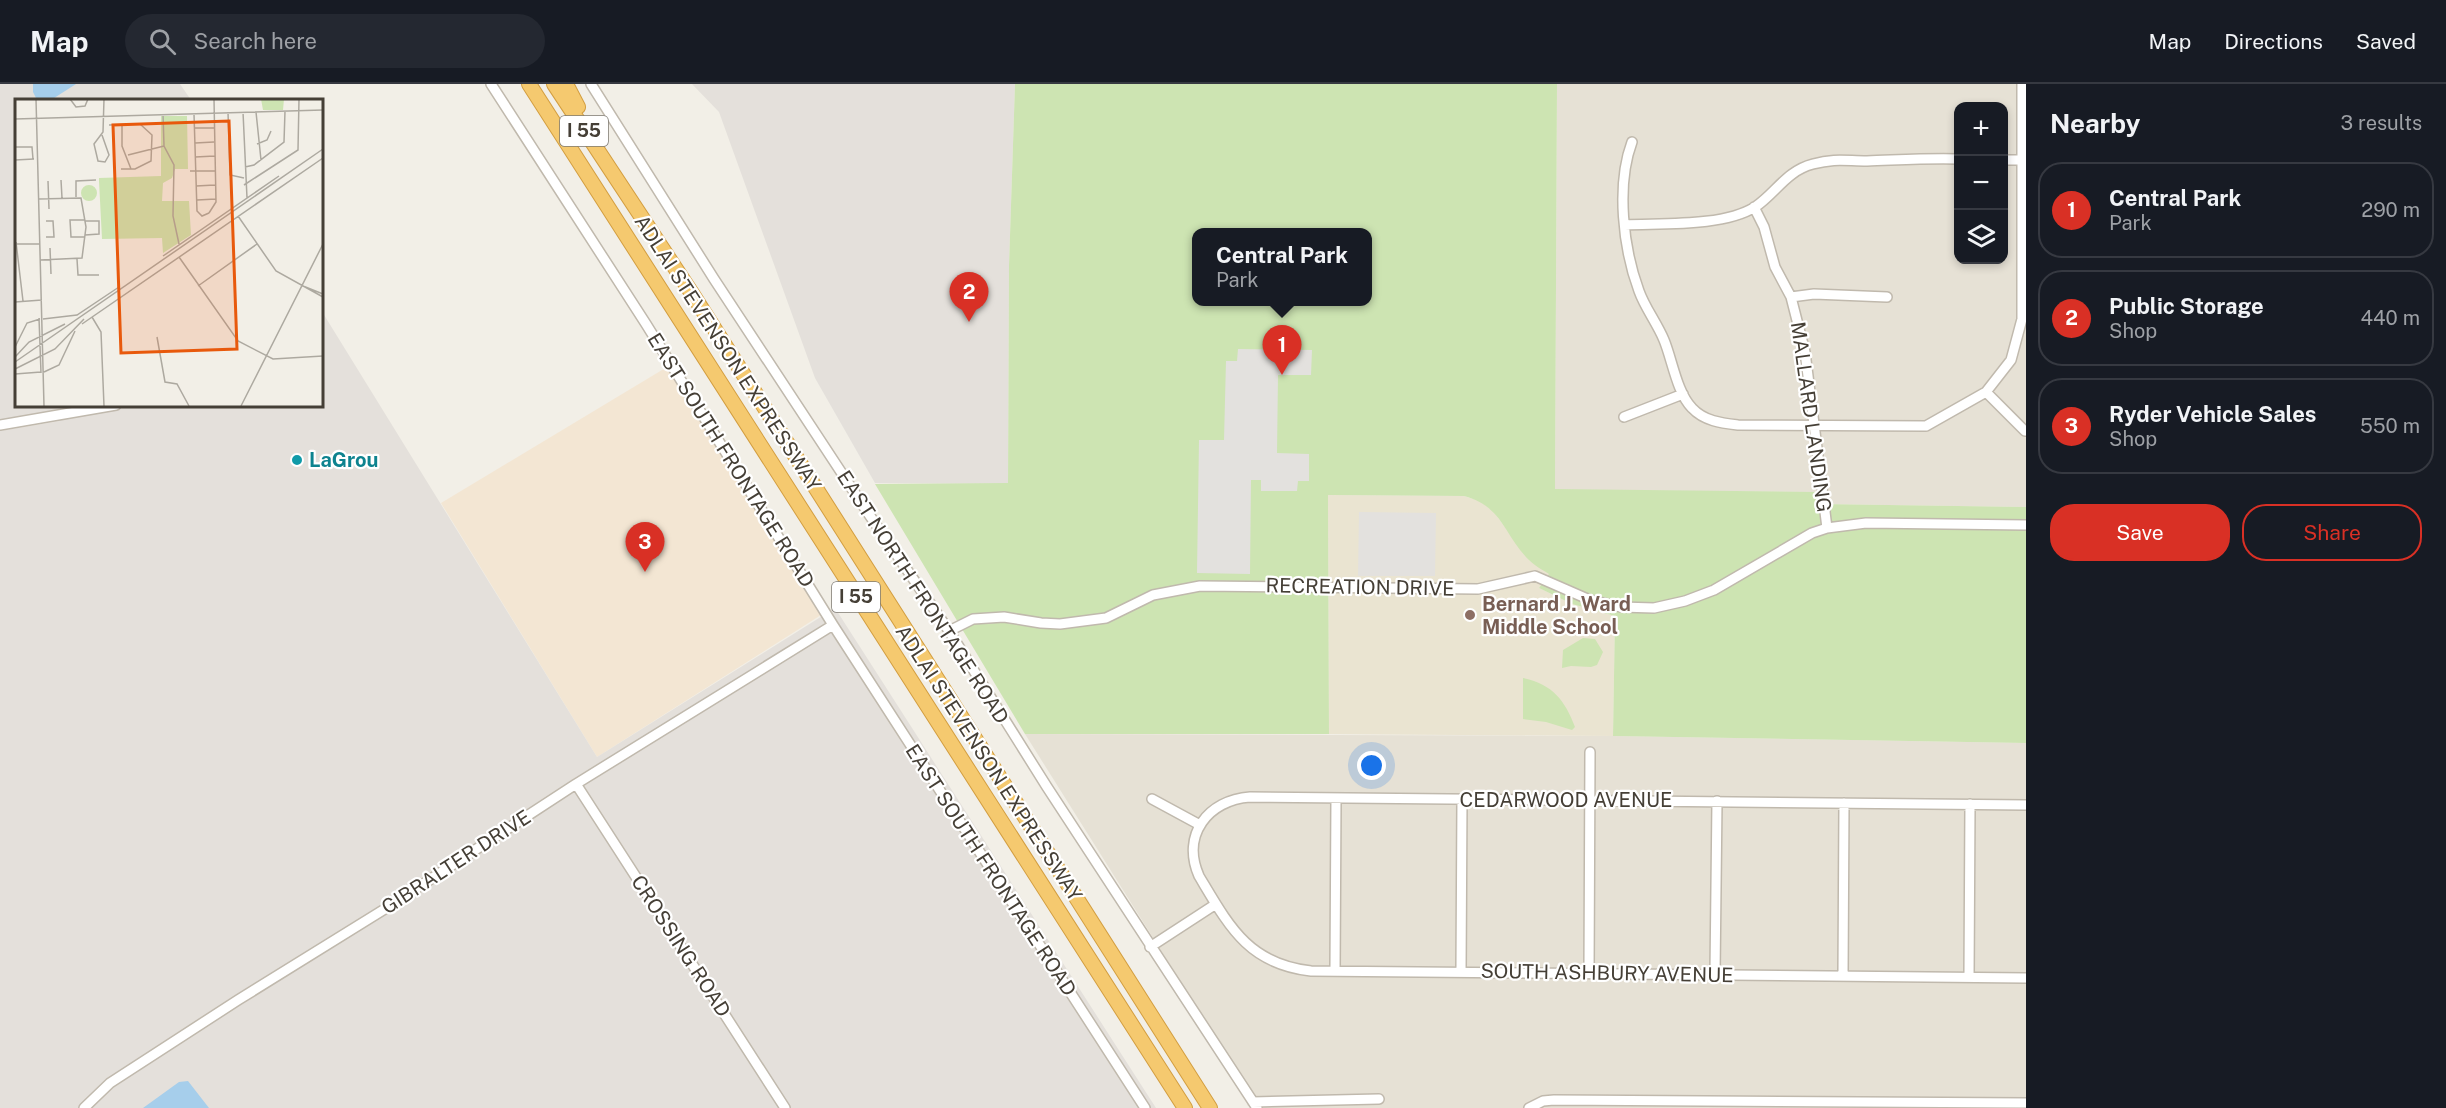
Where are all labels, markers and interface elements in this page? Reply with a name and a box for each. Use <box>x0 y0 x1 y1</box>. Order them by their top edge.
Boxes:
search box <box>125 14 545 68</box>
text: Map <box>30 25 89 58</box>
icon: search <box>146 25 179 58</box>
text: Search here <box>194 28 317 54</box>
text: Map <box>2149 29 2191 54</box>
text: Directions <box>2224 29 2323 54</box>
text: Saved <box>2356 29 2416 54</box>
inset map <box>15 99 322 406</box>
map controls <box>1954 102 2008 264</box>
button: + <box>1954 102 2008 156</box>
text: Nearby <box>2050 108 2140 139</box>
text: 3 results <box>2341 111 2422 135</box>
road number: I 55 <box>560 116 608 146</box>
button: − <box>1954 156 2008 210</box>
text: Central Park <box>2109 185 2241 211</box>
text: 1 <box>2067 198 2076 222</box>
text: 290 m <box>2361 198 2420 222</box>
street label: ADLAI STEVENSON EXPRESSWAY <box>630 210 826 496</box>
button: layers <box>1954 210 2008 264</box>
text: Park <box>2109 211 2152 235</box>
popup <box>1192 228 1372 306</box>
text: Central Park <box>1216 242 1348 268</box>
text: Park <box>1216 268 1259 292</box>
pin: 2 <box>950 272 988 322</box>
text: Public Storage <box>2109 293 2264 319</box>
text: 2 <box>2065 306 2078 330</box>
text: 440 m <box>2360 306 2420 330</box>
text: Shop <box>2109 319 2157 343</box>
street label: MALLARD LANDING <box>1786 320 1836 514</box>
pin: 1 <box>1262 326 1302 375</box>
street label: EAST SOUTH FRONTAGE ROAD <box>643 328 819 592</box>
text: Ryder Vehicle Sales <box>2109 401 2316 427</box>
text: 3 <box>2065 414 2078 438</box>
text: 550 m <box>2360 414 2420 438</box>
text: Shop <box>2109 427 2157 451</box>
place label: LaGrou <box>309 448 378 472</box>
marker: LaGrou <box>290 453 304 467</box>
street label: EAST NORTH FRONTAGE ROAD <box>832 466 1014 728</box>
button: Save <box>2050 504 2230 561</box>
button: Share <box>2242 504 2422 561</box>
pin: 3 <box>626 522 664 572</box>
street label: RECREATION DRIVE <box>1265 573 1455 601</box>
road number: I 55 <box>832 582 880 612</box>
place label: Bernard J. Ward Middle School <box>1482 592 1631 639</box>
marker: Bernard J. Ward Middle School <box>1463 608 1477 622</box>
street label: ADLAI STEVENSON EXPRESSWAY <box>891 620 1087 906</box>
street label: EAST SOUTH FRONTAGE ROAD <box>900 740 1082 1000</box>
your location <box>1357 751 1386 780</box>
street label: CEDARWOOD AVENUE <box>1460 788 1672 812</box>
street label: GIBRALTER DRIVE <box>377 805 535 919</box>
street label: CROSSING ROAD <box>626 871 736 1021</box>
street label: SOUTH ASHBURY AVENUE <box>1480 959 1734 987</box>

